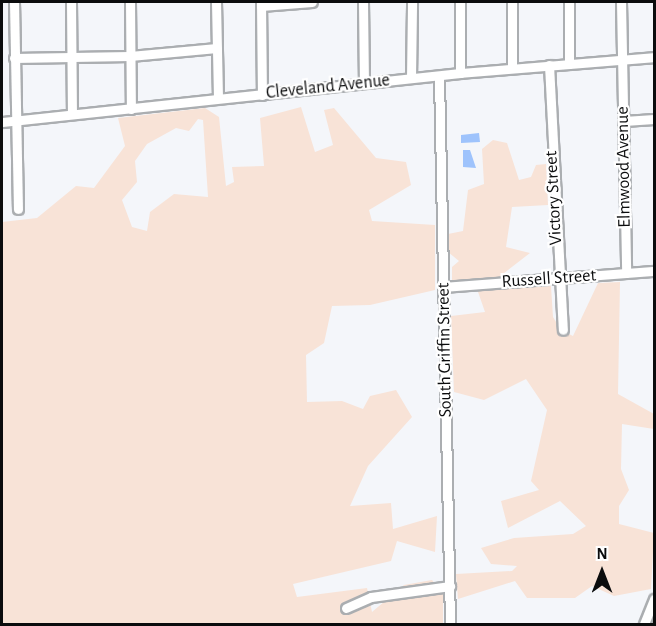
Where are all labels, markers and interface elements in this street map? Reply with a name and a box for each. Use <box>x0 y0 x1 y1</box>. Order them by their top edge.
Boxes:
street label: Cleveland Avenue <box>265 70 391 104</box>
street label: Elmwood Avenue <box>612 106 636 228</box>
street label: Victory Street <box>541 150 567 246</box>
street label: Russell Street <box>501 265 597 293</box>
street label: South Griffin Street <box>433 282 457 418</box>
north arrow <box>572 542 632 602</box>
text: N <box>596 546 608 562</box>

